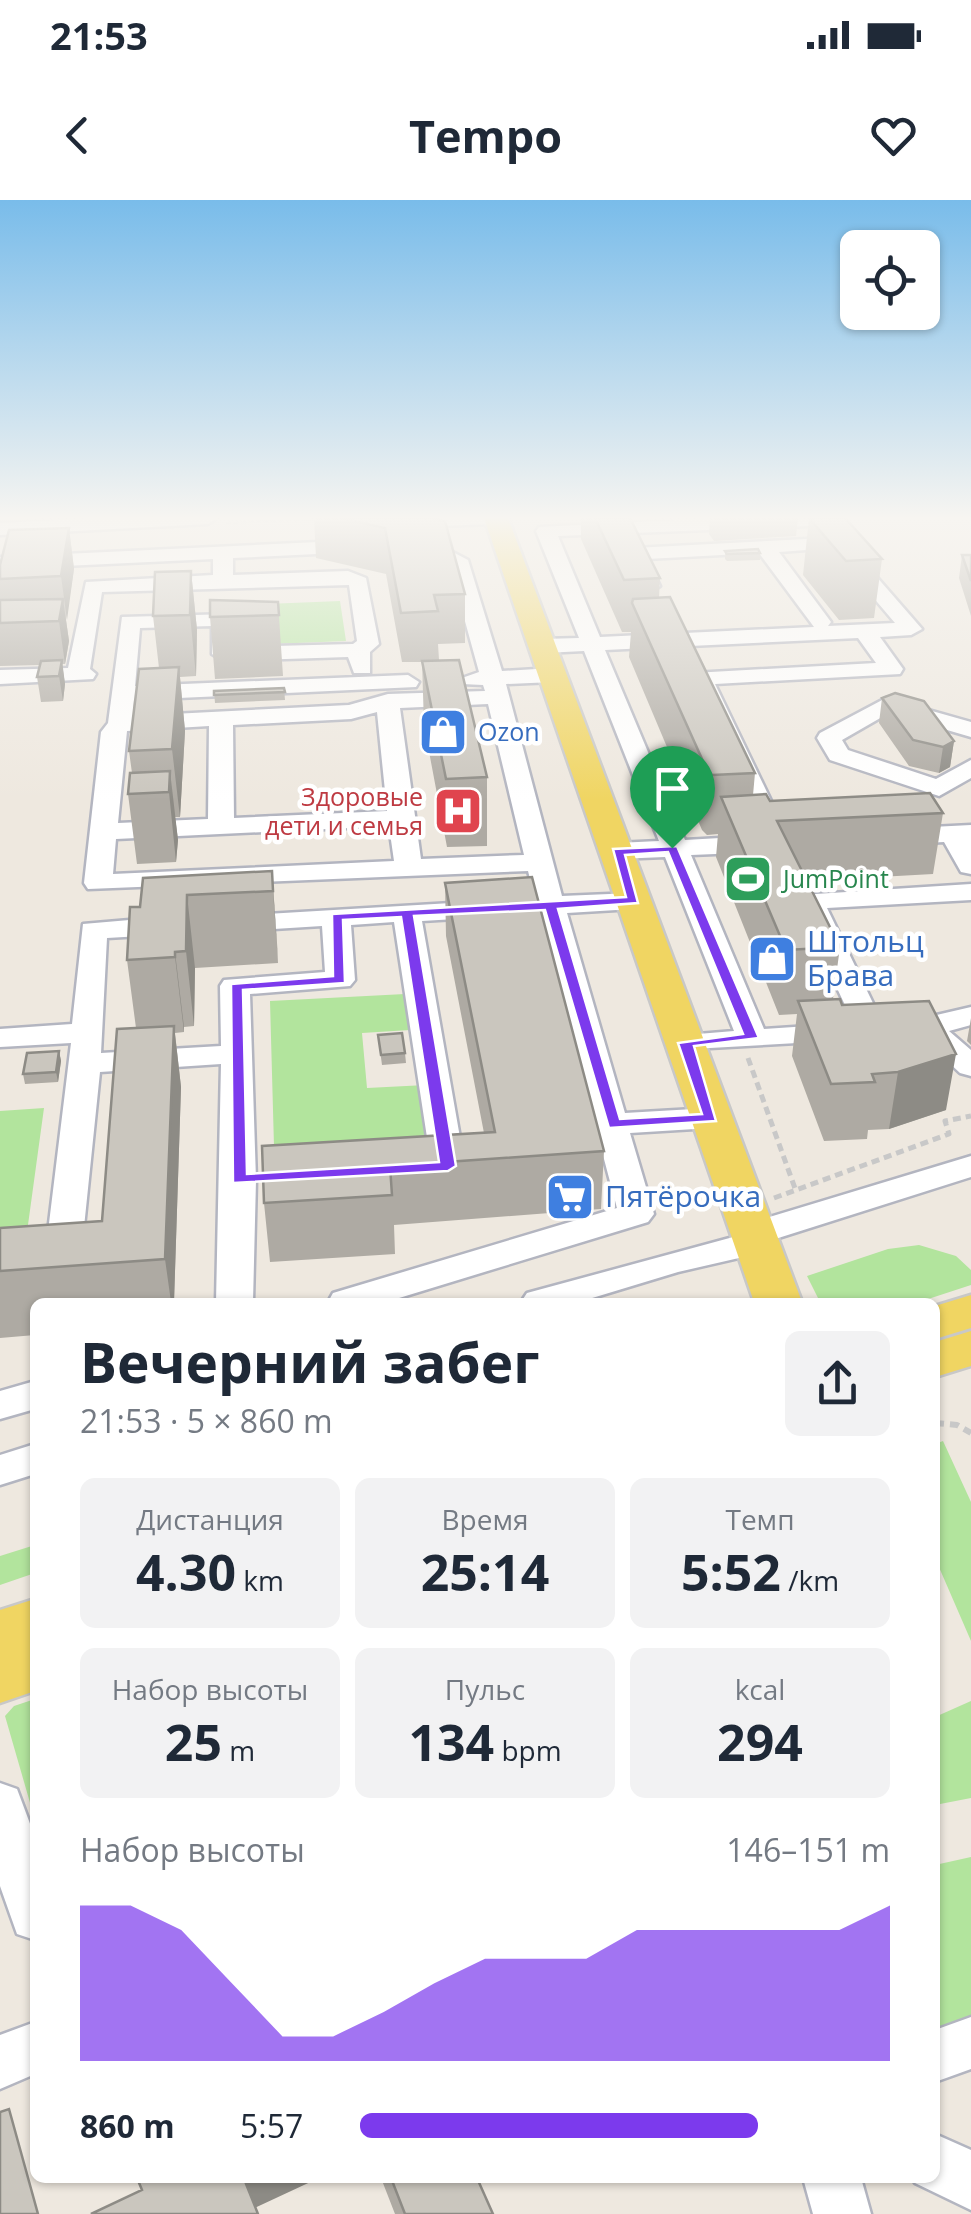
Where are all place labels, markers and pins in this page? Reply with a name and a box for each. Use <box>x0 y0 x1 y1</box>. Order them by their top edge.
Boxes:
shop icon: Ozon <box>417 706 469 758</box>
place label: Ozon <box>478 714 540 748</box>
pin <box>630 746 715 849</box>
place label: Здоровые дети и семья <box>265 779 423 842</box>
hospital icon: Здоровые дети и семья <box>432 785 484 837</box>
sports icon: JumPoint <box>722 853 774 905</box>
place label: JumPoint <box>781 861 889 895</box>
place label: Штольц Брава <box>807 920 924 995</box>
shop icon: Штольц Брава <box>746 933 798 985</box>
supermarket icon: Пятёрочка <box>544 1171 596 1223</box>
place label: Пятёрочка <box>605 1175 761 1216</box>

